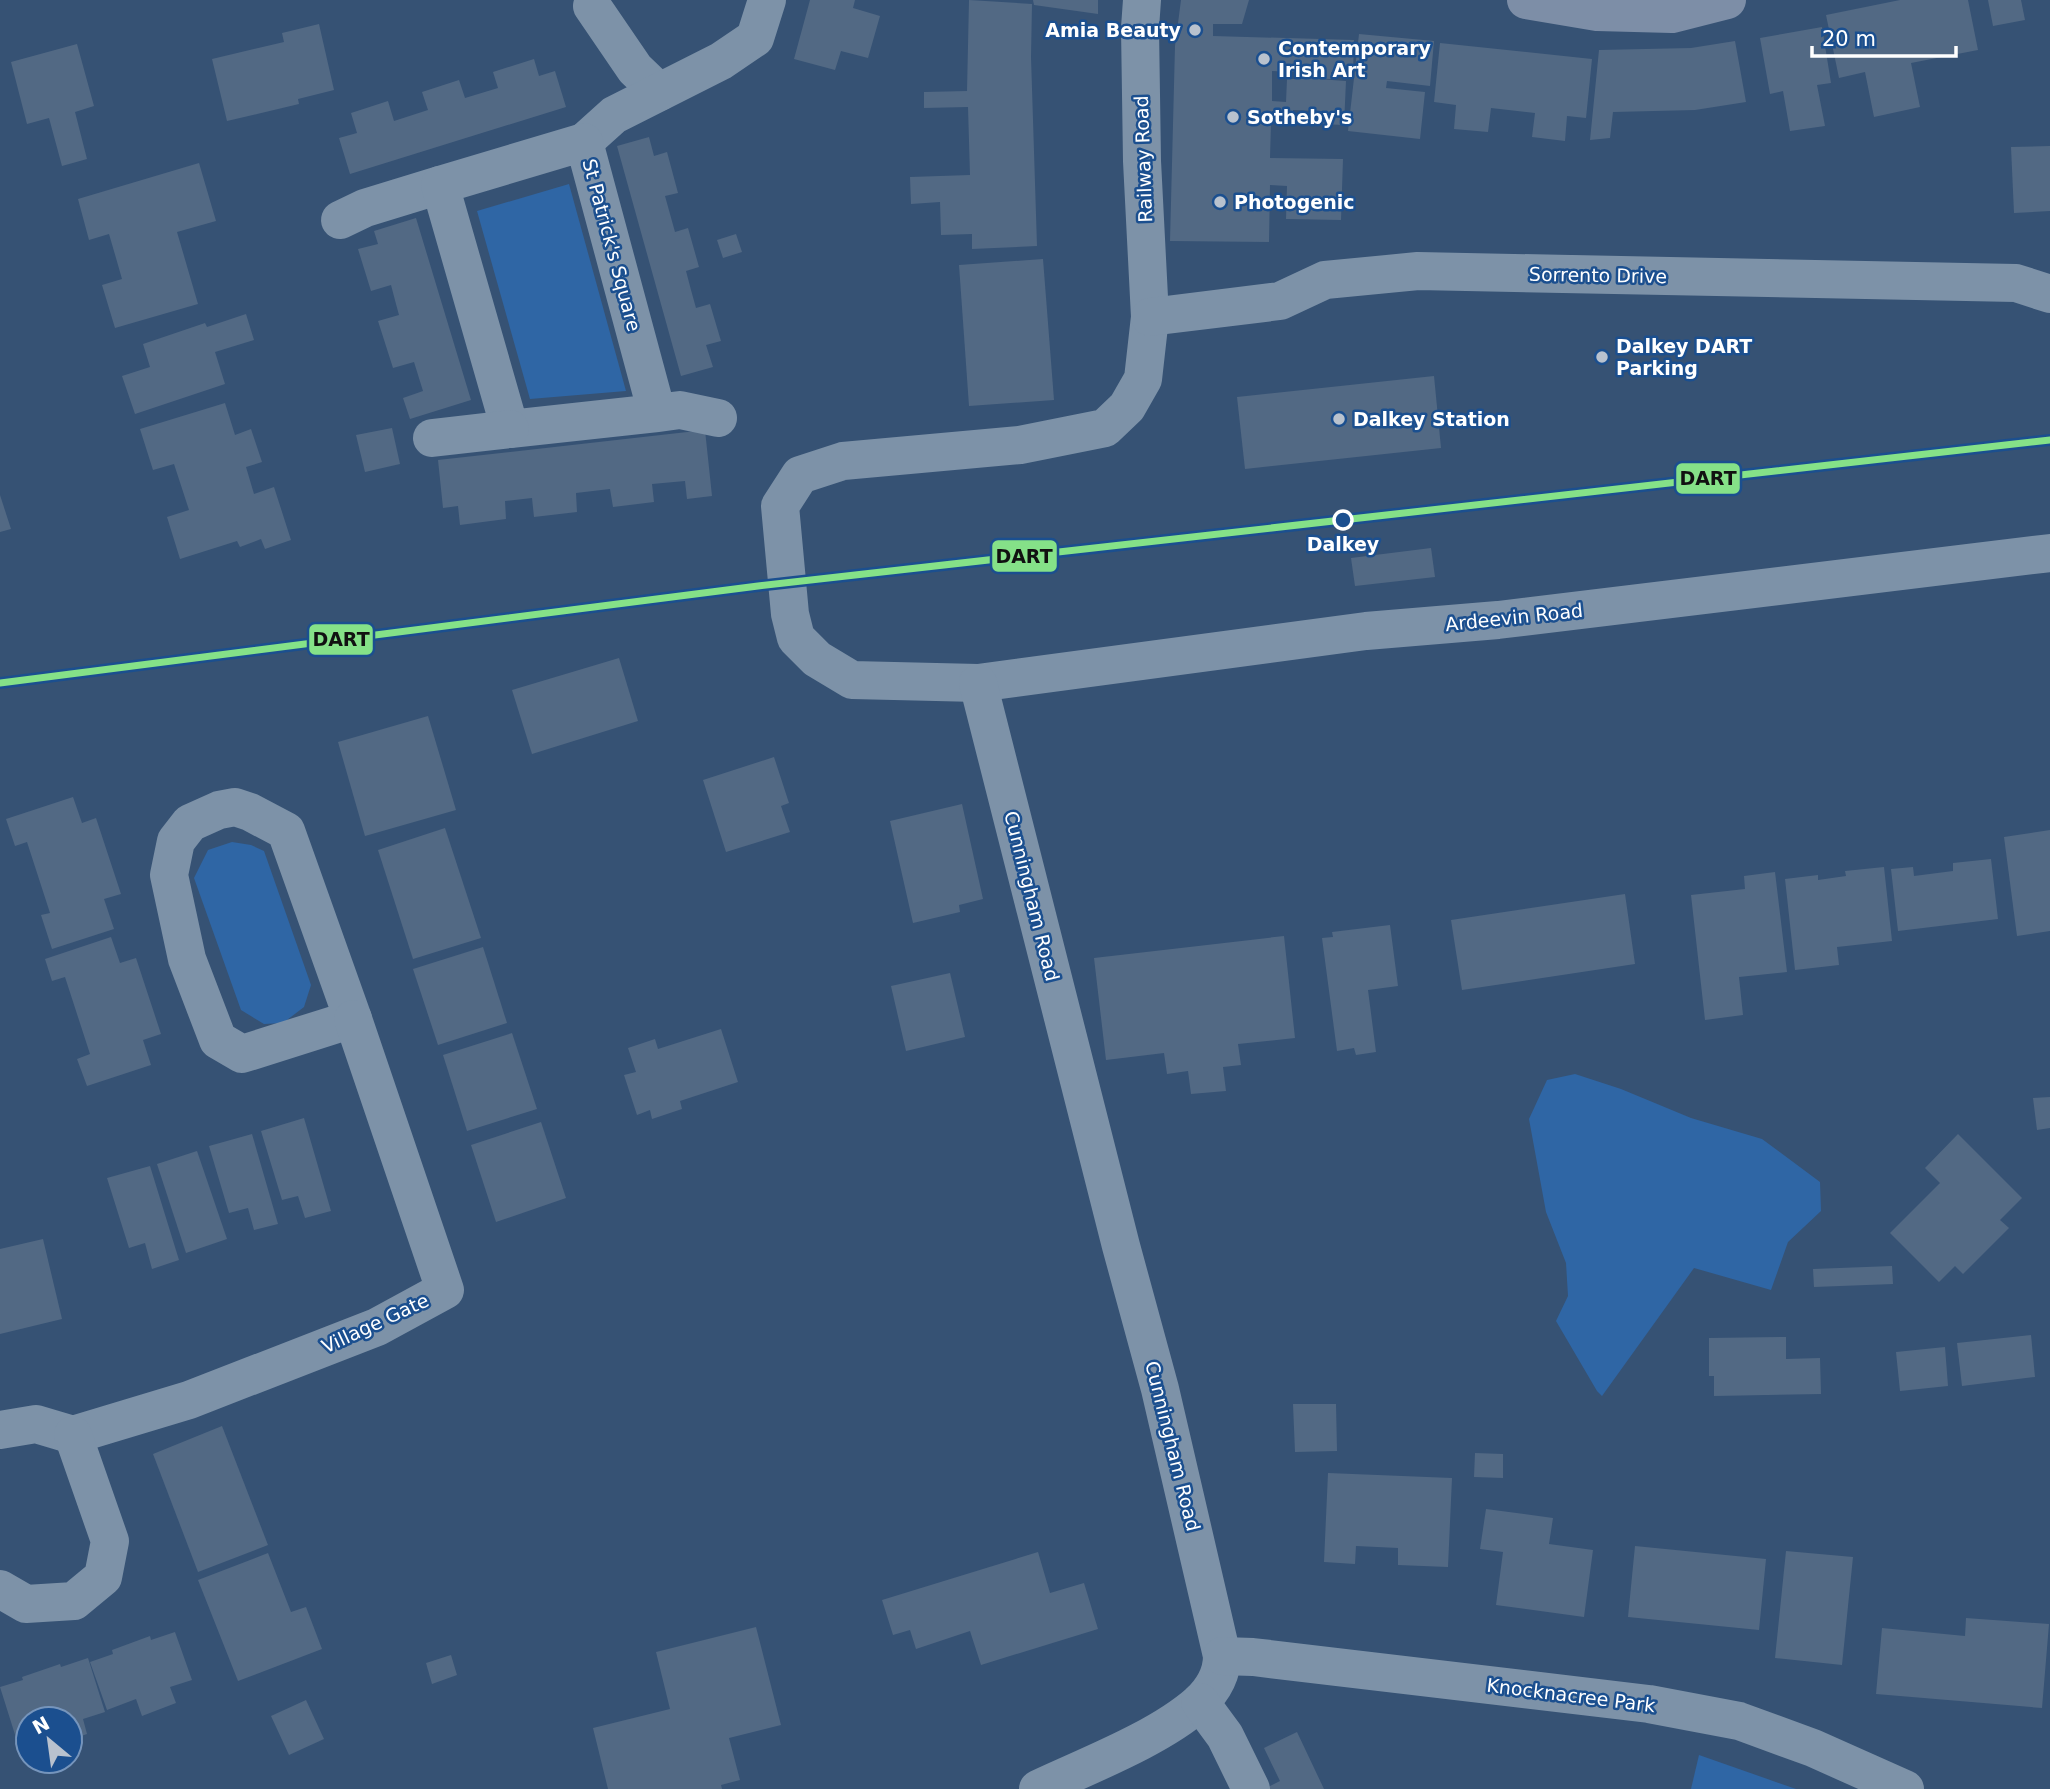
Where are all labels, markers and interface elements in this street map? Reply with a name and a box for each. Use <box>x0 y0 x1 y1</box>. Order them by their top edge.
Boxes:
scale bar <box>1812 14 1955 58</box>
place label: Amia Beauty <box>1045 19 1182 41</box>
marker: Amia Beauty <box>1187 22 1203 38</box>
text: 20 m <box>1822 27 1876 51</box>
place label: Contemporary Irish Art <box>1278 37 1432 81</box>
marker: Contemporary Irish Art <box>1256 51 1272 67</box>
street label: Railway Road <box>1130 95 1156 223</box>
place label: Sotheby's <box>1247 106 1352 128</box>
marker: Sotheby's <box>1225 109 1241 125</box>
street label: St Patrick's Square <box>578 156 646 334</box>
place label: Photogenic <box>1234 191 1354 213</box>
marker: Photogenic <box>1212 194 1228 210</box>
street label: Sorrento Drive <box>1529 263 1667 287</box>
place label: Dalkey DART Parking <box>1616 335 1752 379</box>
marker: Dalkey DART Parking <box>1594 349 1610 365</box>
place label: Dalkey Station <box>1353 408 1510 430</box>
marker: Dalkey Station <box>1331 411 1347 427</box>
line badge: DART <box>1675 462 1741 495</box>
text: DART <box>1679 467 1737 489</box>
marker: Dalkey <box>1333 510 1353 530</box>
place label: Dalkey <box>1307 533 1380 555</box>
line badge: DART <box>991 539 1058 573</box>
text: DART <box>995 545 1053 567</box>
street label: Ardeevin Road <box>1444 599 1584 635</box>
line badge: DART <box>308 623 374 656</box>
text: DART <box>312 628 370 650</box>
street label: Cunningham Road <box>1000 809 1064 983</box>
street label: Village Gate <box>318 1289 432 1357</box>
street label: Cunningham Road <box>1141 1359 1205 1533</box>
street label: Knocknacree Park <box>1485 1674 1657 1716</box>
north arrow <box>14 1705 84 1775</box>
text: N <box>28 1712 53 1739</box>

